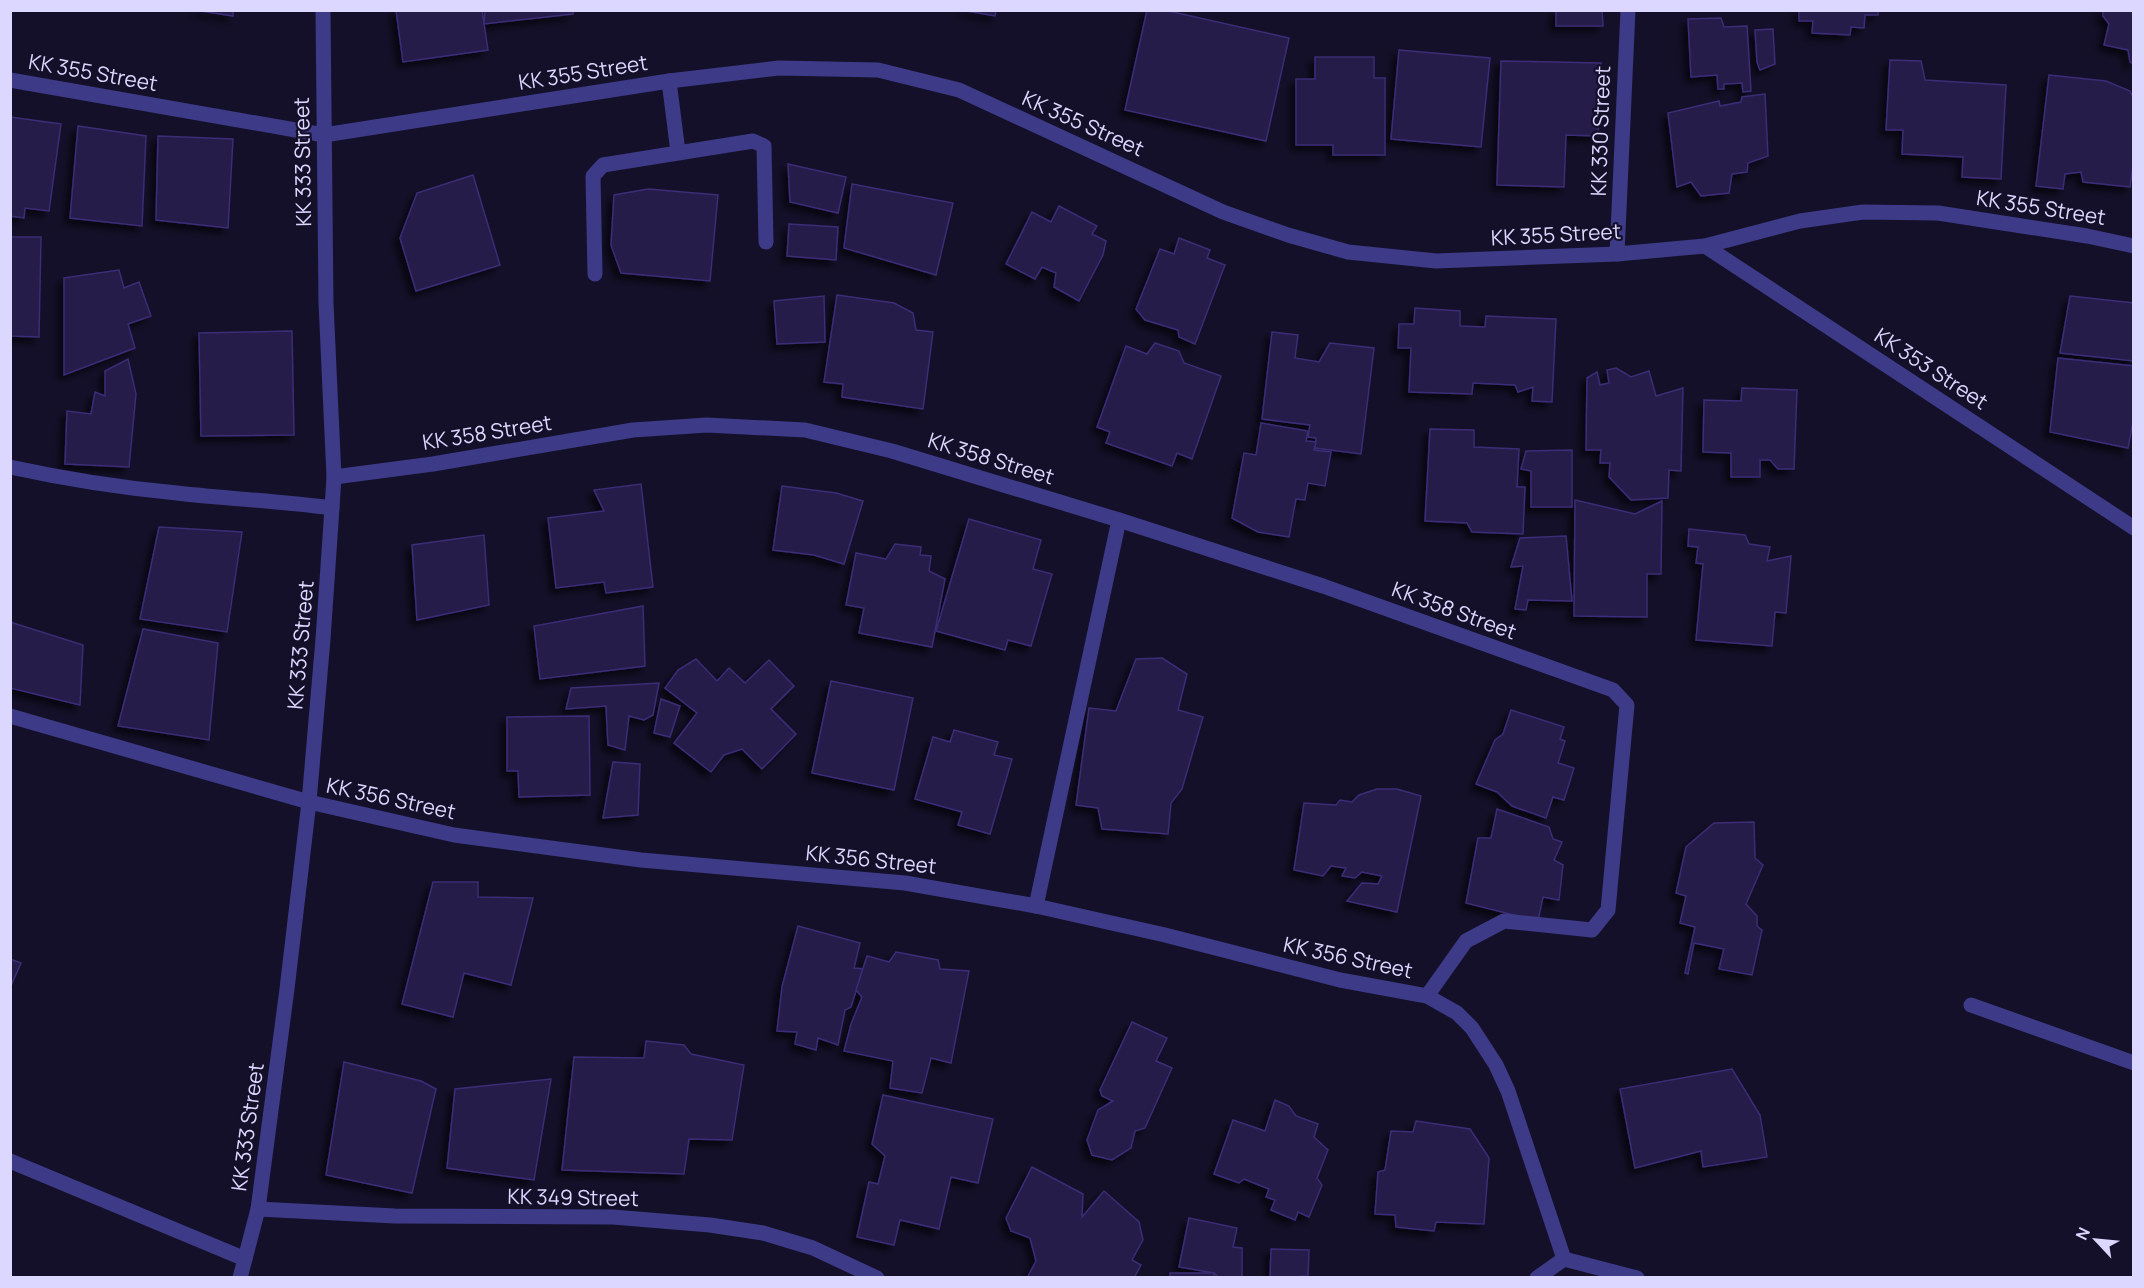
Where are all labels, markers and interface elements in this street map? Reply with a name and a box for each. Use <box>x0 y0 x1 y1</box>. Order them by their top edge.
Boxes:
street label: KK 355 Street <box>27 47 160 97</box>
street label: KK 355 Street <box>516 48 649 96</box>
street label: KK 330 Street <box>1584 65 1616 197</box>
street label: KK 355 Street <box>1018 84 1149 162</box>
street label: KK 333 Street <box>287 97 317 227</box>
street label: KK 355 Street <box>1975 183 2108 231</box>
street label: KK 355 Street <box>1490 217 1622 251</box>
street label: KK 353 Street <box>1869 321 1994 415</box>
street label: KK 358 Street <box>420 408 553 456</box>
street label: KK 358 Street <box>925 426 1058 491</box>
street label: KK 358 Street <box>1388 575 1520 646</box>
street label: KK 333 Street <box>280 579 320 711</box>
street label: KK 356 Street <box>324 771 458 825</box>
street label: KK 356 Street <box>804 838 938 880</box>
street label: KK 356 Street <box>1281 930 1415 984</box>
street label: KK 333 Street <box>224 1061 270 1193</box>
street label: KK 349 Street <box>507 1182 639 1212</box>
north arrow <box>2066 1210 2126 1270</box>
text: N <box>2070 1223 2095 1243</box>

